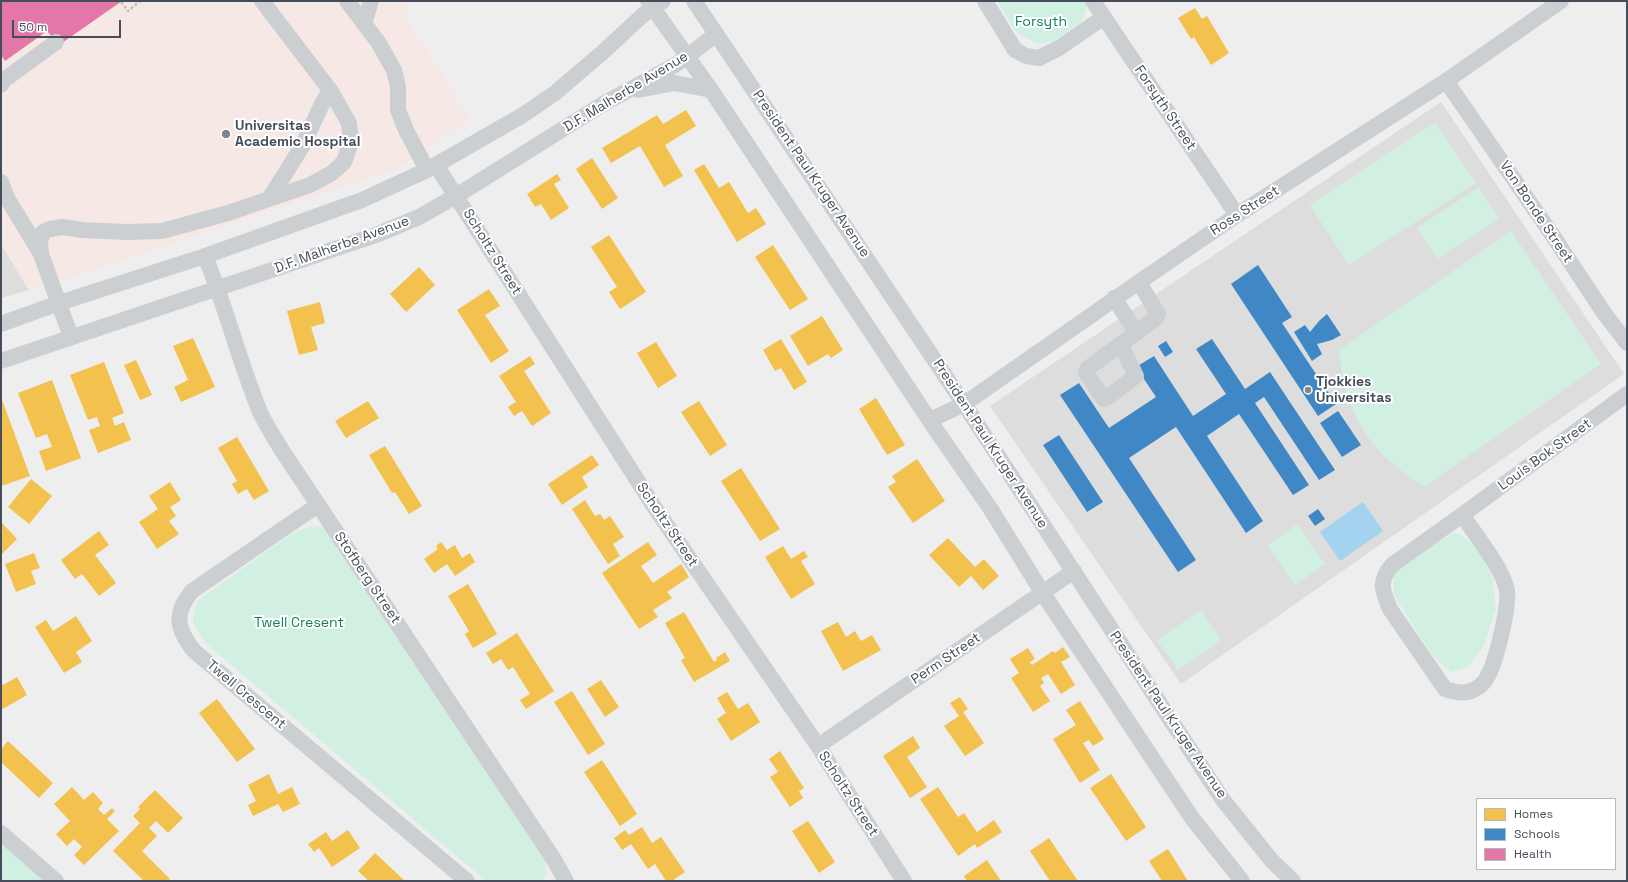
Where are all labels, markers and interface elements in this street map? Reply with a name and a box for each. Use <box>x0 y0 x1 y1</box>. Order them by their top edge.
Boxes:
scale bar <box>14 12 123 38</box>
park label: Forsyth <box>1015 14 1067 30</box>
text: 50 m <box>19 19 47 35</box>
street label: D.F. Malherbe Avenue <box>561 48 691 136</box>
street label: Forsyth Street <box>1130 62 1200 154</box>
street label: President Paul Kruger Avenue <box>749 87 873 261</box>
place label: Universitas Academic Hospital <box>235 118 360 150</box>
marker: Universitas Academic Hospital <box>220 128 232 140</box>
street label: Von Bonde Street <box>1496 158 1576 266</box>
street label: Ross Street <box>1207 183 1283 239</box>
street label: Scholtz Street <box>459 206 525 298</box>
street label: D.F. Malherbe Avenue <box>272 213 412 277</box>
street label: President Paul Kruger Avenue <box>929 356 1051 532</box>
place label: Tjokkies Universitas <box>1316 374 1392 406</box>
marker: Tjokkies Universitas <box>1303 385 1313 395</box>
street label: Louis Bok Street <box>1495 416 1595 494</box>
street label: Scholtz Street <box>633 480 701 570</box>
street label: Stofberg Street <box>330 529 404 627</box>
park label: Twell Cresent <box>254 615 344 631</box>
street label: President Paul Kruger Avenue <box>1106 628 1230 802</box>
street label: Perm Street <box>908 630 984 688</box>
street label: Twell Crescent <box>203 657 289 733</box>
street label: Scholtz Street <box>814 748 882 840</box>
legend <box>1476 798 1616 870</box>
text: Homes <box>1514 806 1553 822</box>
text: Schools <box>1514 826 1560 842</box>
text: Health <box>1514 846 1552 862</box>

